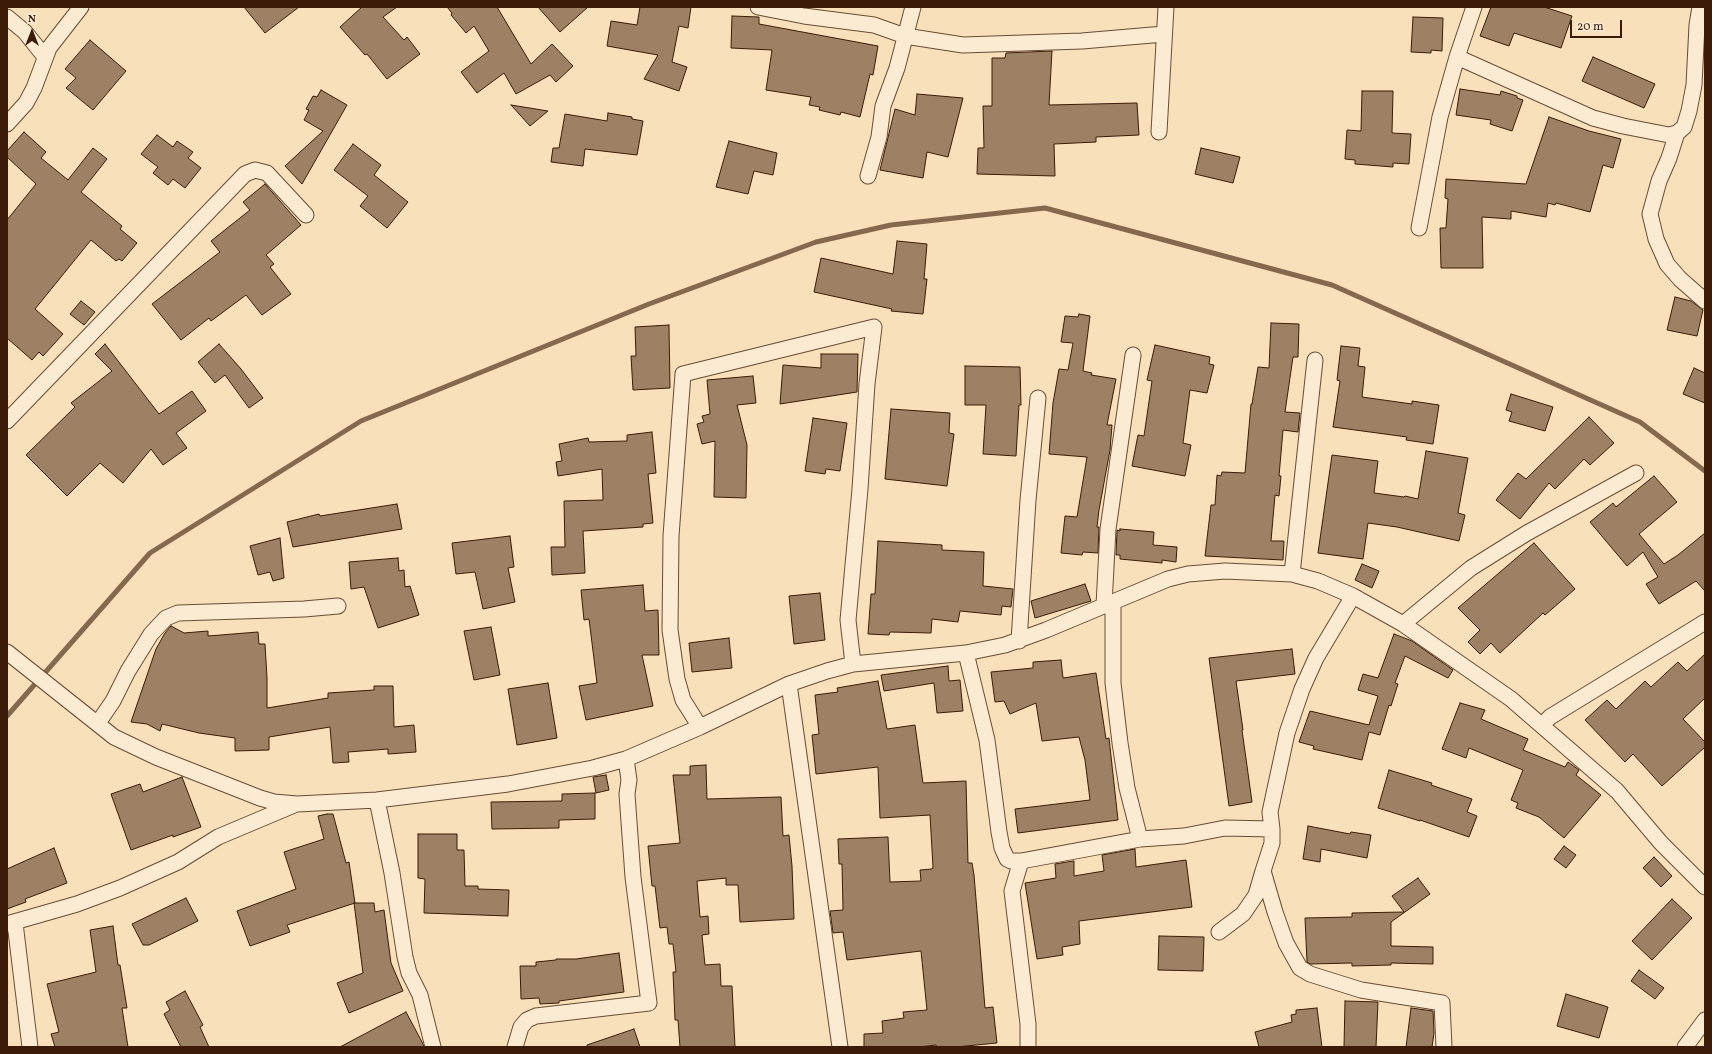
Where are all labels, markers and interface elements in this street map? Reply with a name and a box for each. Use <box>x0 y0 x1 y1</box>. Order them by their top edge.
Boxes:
north arrow <box>12 12 52 52</box>
text: N <box>28 12 36 27</box>
scale bar <box>1572 12 1624 38</box>
text: 20 m <box>1577 19 1604 35</box>

